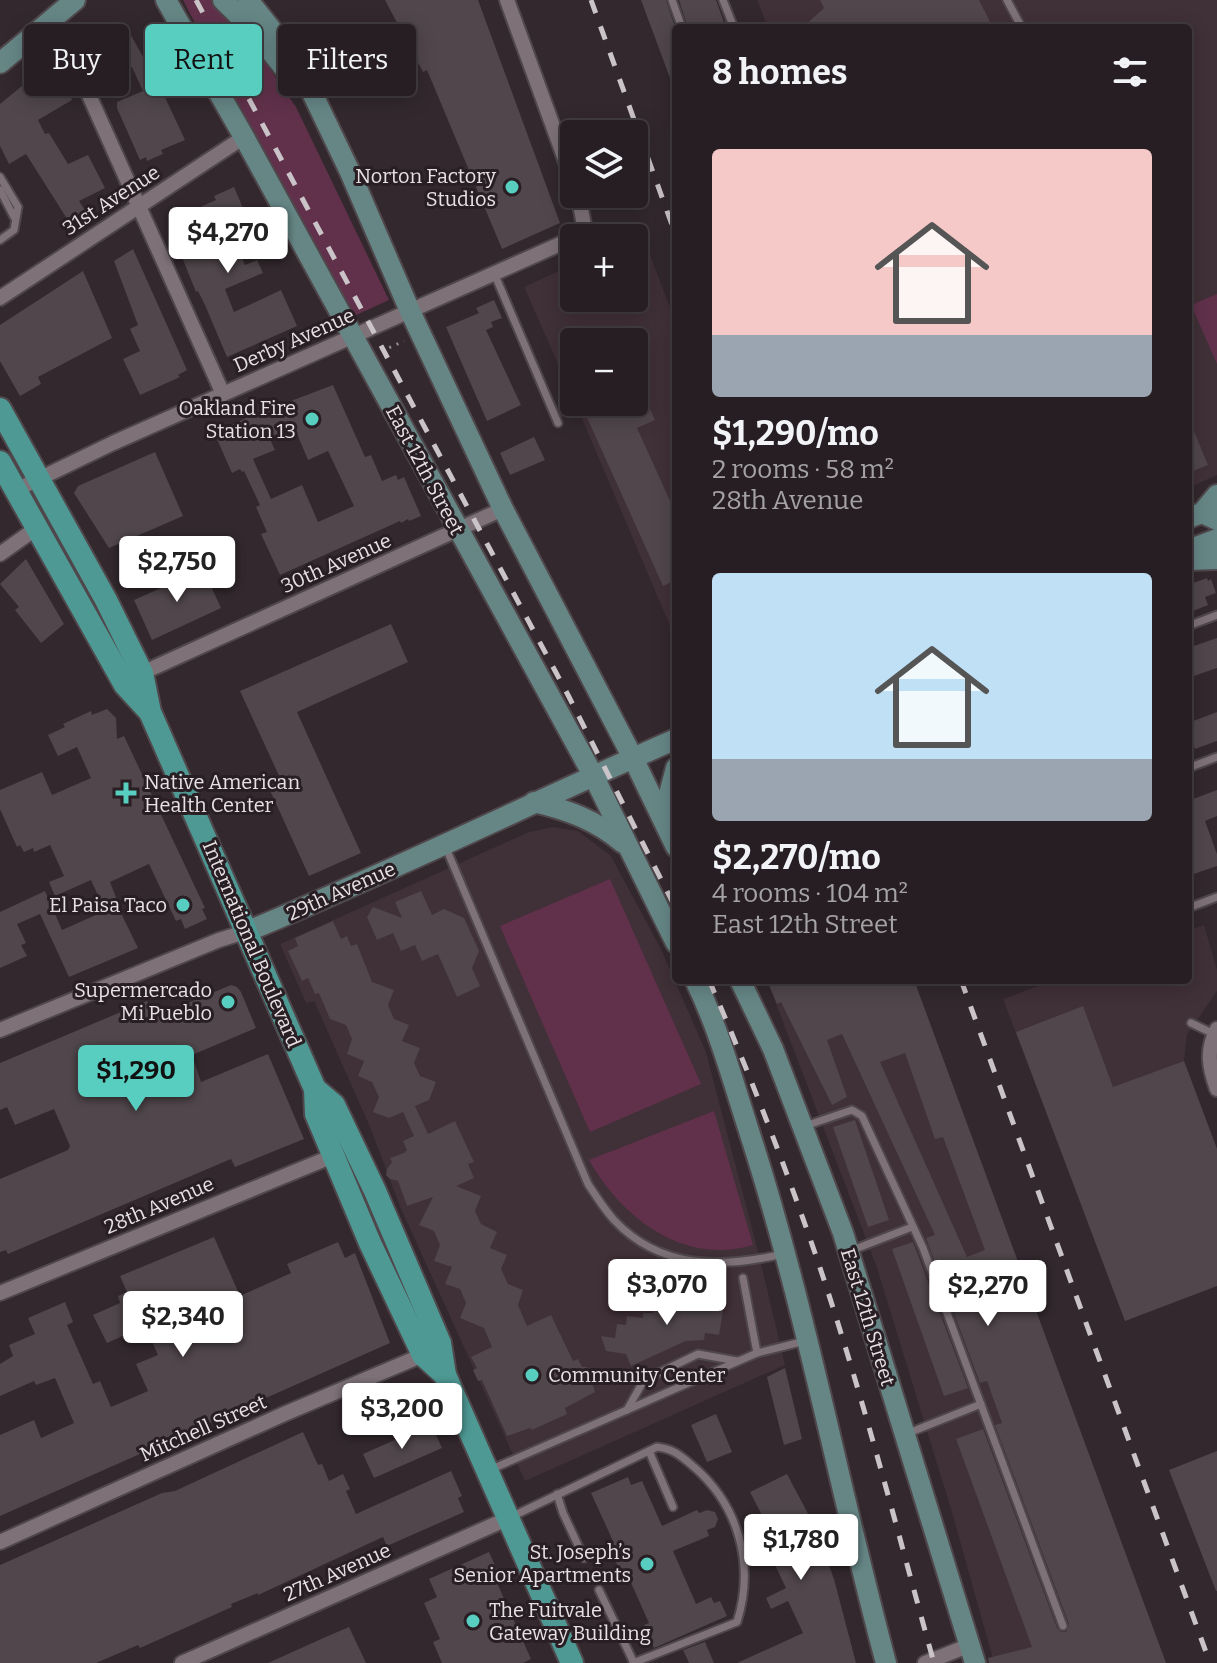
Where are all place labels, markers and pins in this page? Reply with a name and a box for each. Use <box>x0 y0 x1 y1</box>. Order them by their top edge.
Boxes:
place label: Norton Factory Studios <box>355 164 496 211</box>
marker: Norton Factory Studios <box>503 178 521 196</box>
pin: $4,270 <box>163 207 293 275</box>
place label: Oakland Fire Station 13 <box>178 396 296 443</box>
marker: Oakland Fire Station 13 <box>303 410 321 428</box>
pin: $2,750 <box>112 536 242 604</box>
place label: Native American Health Center <box>144 770 301 817</box>
marker: Native American Health Center <box>115 782 137 804</box>
place label: El Paisa Taco <box>49 893 167 917</box>
marker: El Paisa Taco <box>174 896 192 914</box>
place label: Supermercado Mi Pueblo <box>74 978 212 1025</box>
marker: Supermercado Mi Pueblo <box>219 993 237 1011</box>
pin: $1,290 <box>71 1045 201 1113</box>
pin: $3,070 <box>602 1259 732 1327</box>
pin: $2,270 <box>923 1260 1053 1328</box>
pin: $2,340 <box>118 1291 248 1359</box>
place label: Community Center <box>548 1363 726 1387</box>
marker: Community Center <box>523 1366 541 1384</box>
pin: $3,200 <box>337 1383 467 1451</box>
pin: $1,780 <box>736 1514 866 1582</box>
place label: St. Joseph’s Senior Apartments <box>453 1540 631 1587</box>
marker: St. Joseph’s Senior Apartments <box>638 1555 656 1573</box>
place label: The Fuitvale Gateway Building <box>489 1598 651 1645</box>
marker: The Fuitvale Gateway Building <box>464 1612 482 1630</box>

